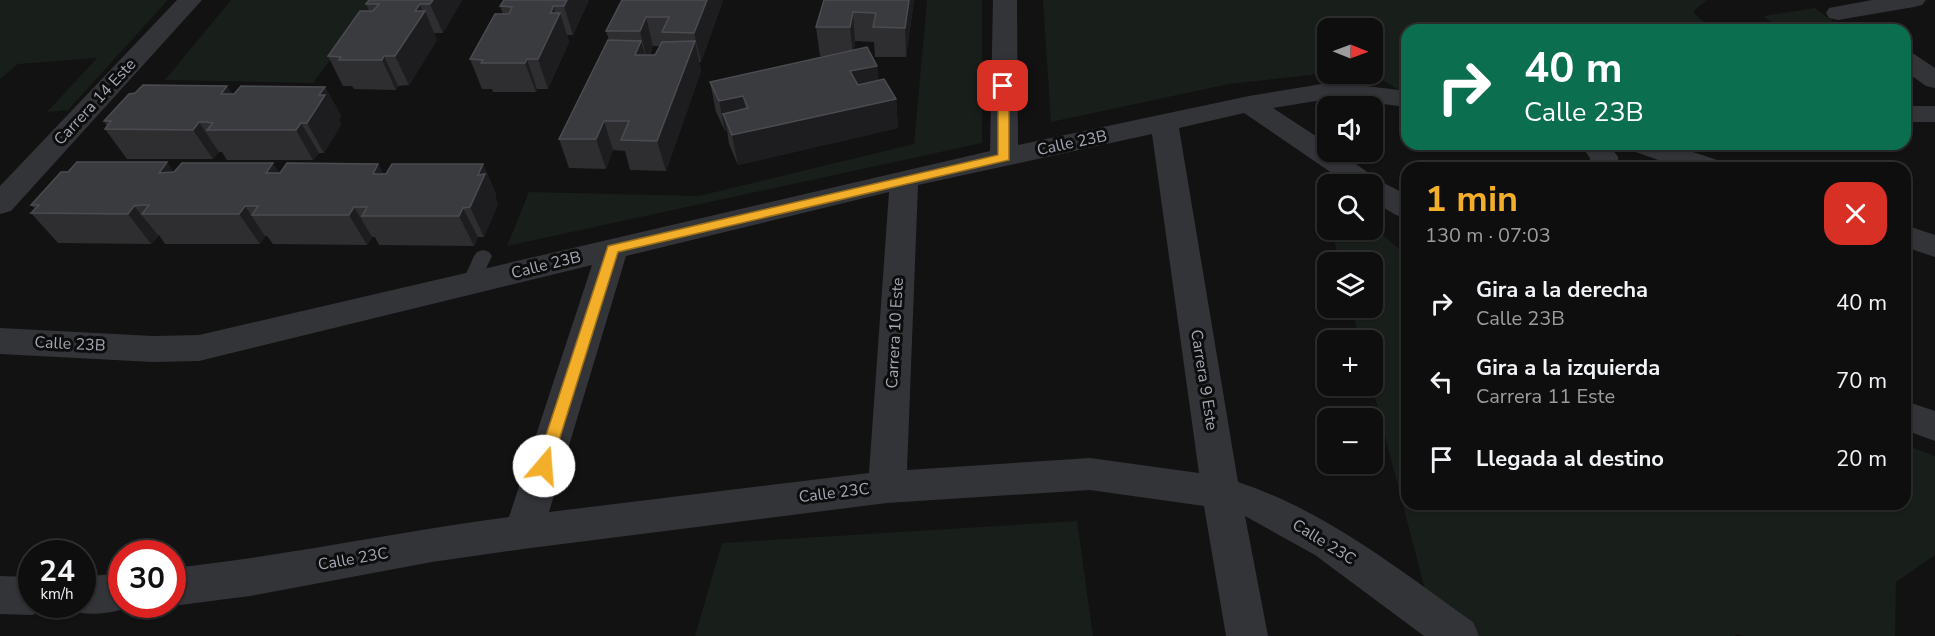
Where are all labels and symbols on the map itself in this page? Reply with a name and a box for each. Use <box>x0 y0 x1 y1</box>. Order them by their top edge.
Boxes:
north arrow <box>1317 18 1383 84</box>
street label: Carrera 14 Este <box>49 54 141 150</box>
pin <box>977 60 1028 111</box>
street label: Calle 23B <box>1035 125 1109 161</box>
street label: Calle 23B <box>509 246 583 284</box>
street label: Carrera 10 Este <box>881 277 909 389</box>
street label: Carrera 9 Este <box>1185 328 1223 432</box>
street label: Calle 23B <box>34 331 106 357</box>
position arrow <box>512 434 576 498</box>
street label: Calle 23C <box>797 478 871 508</box>
street label: Calle 23C <box>1288 514 1360 570</box>
speed limit sign: 30 <box>108 540 186 618</box>
street label: Calle 23C <box>316 542 390 576</box>

